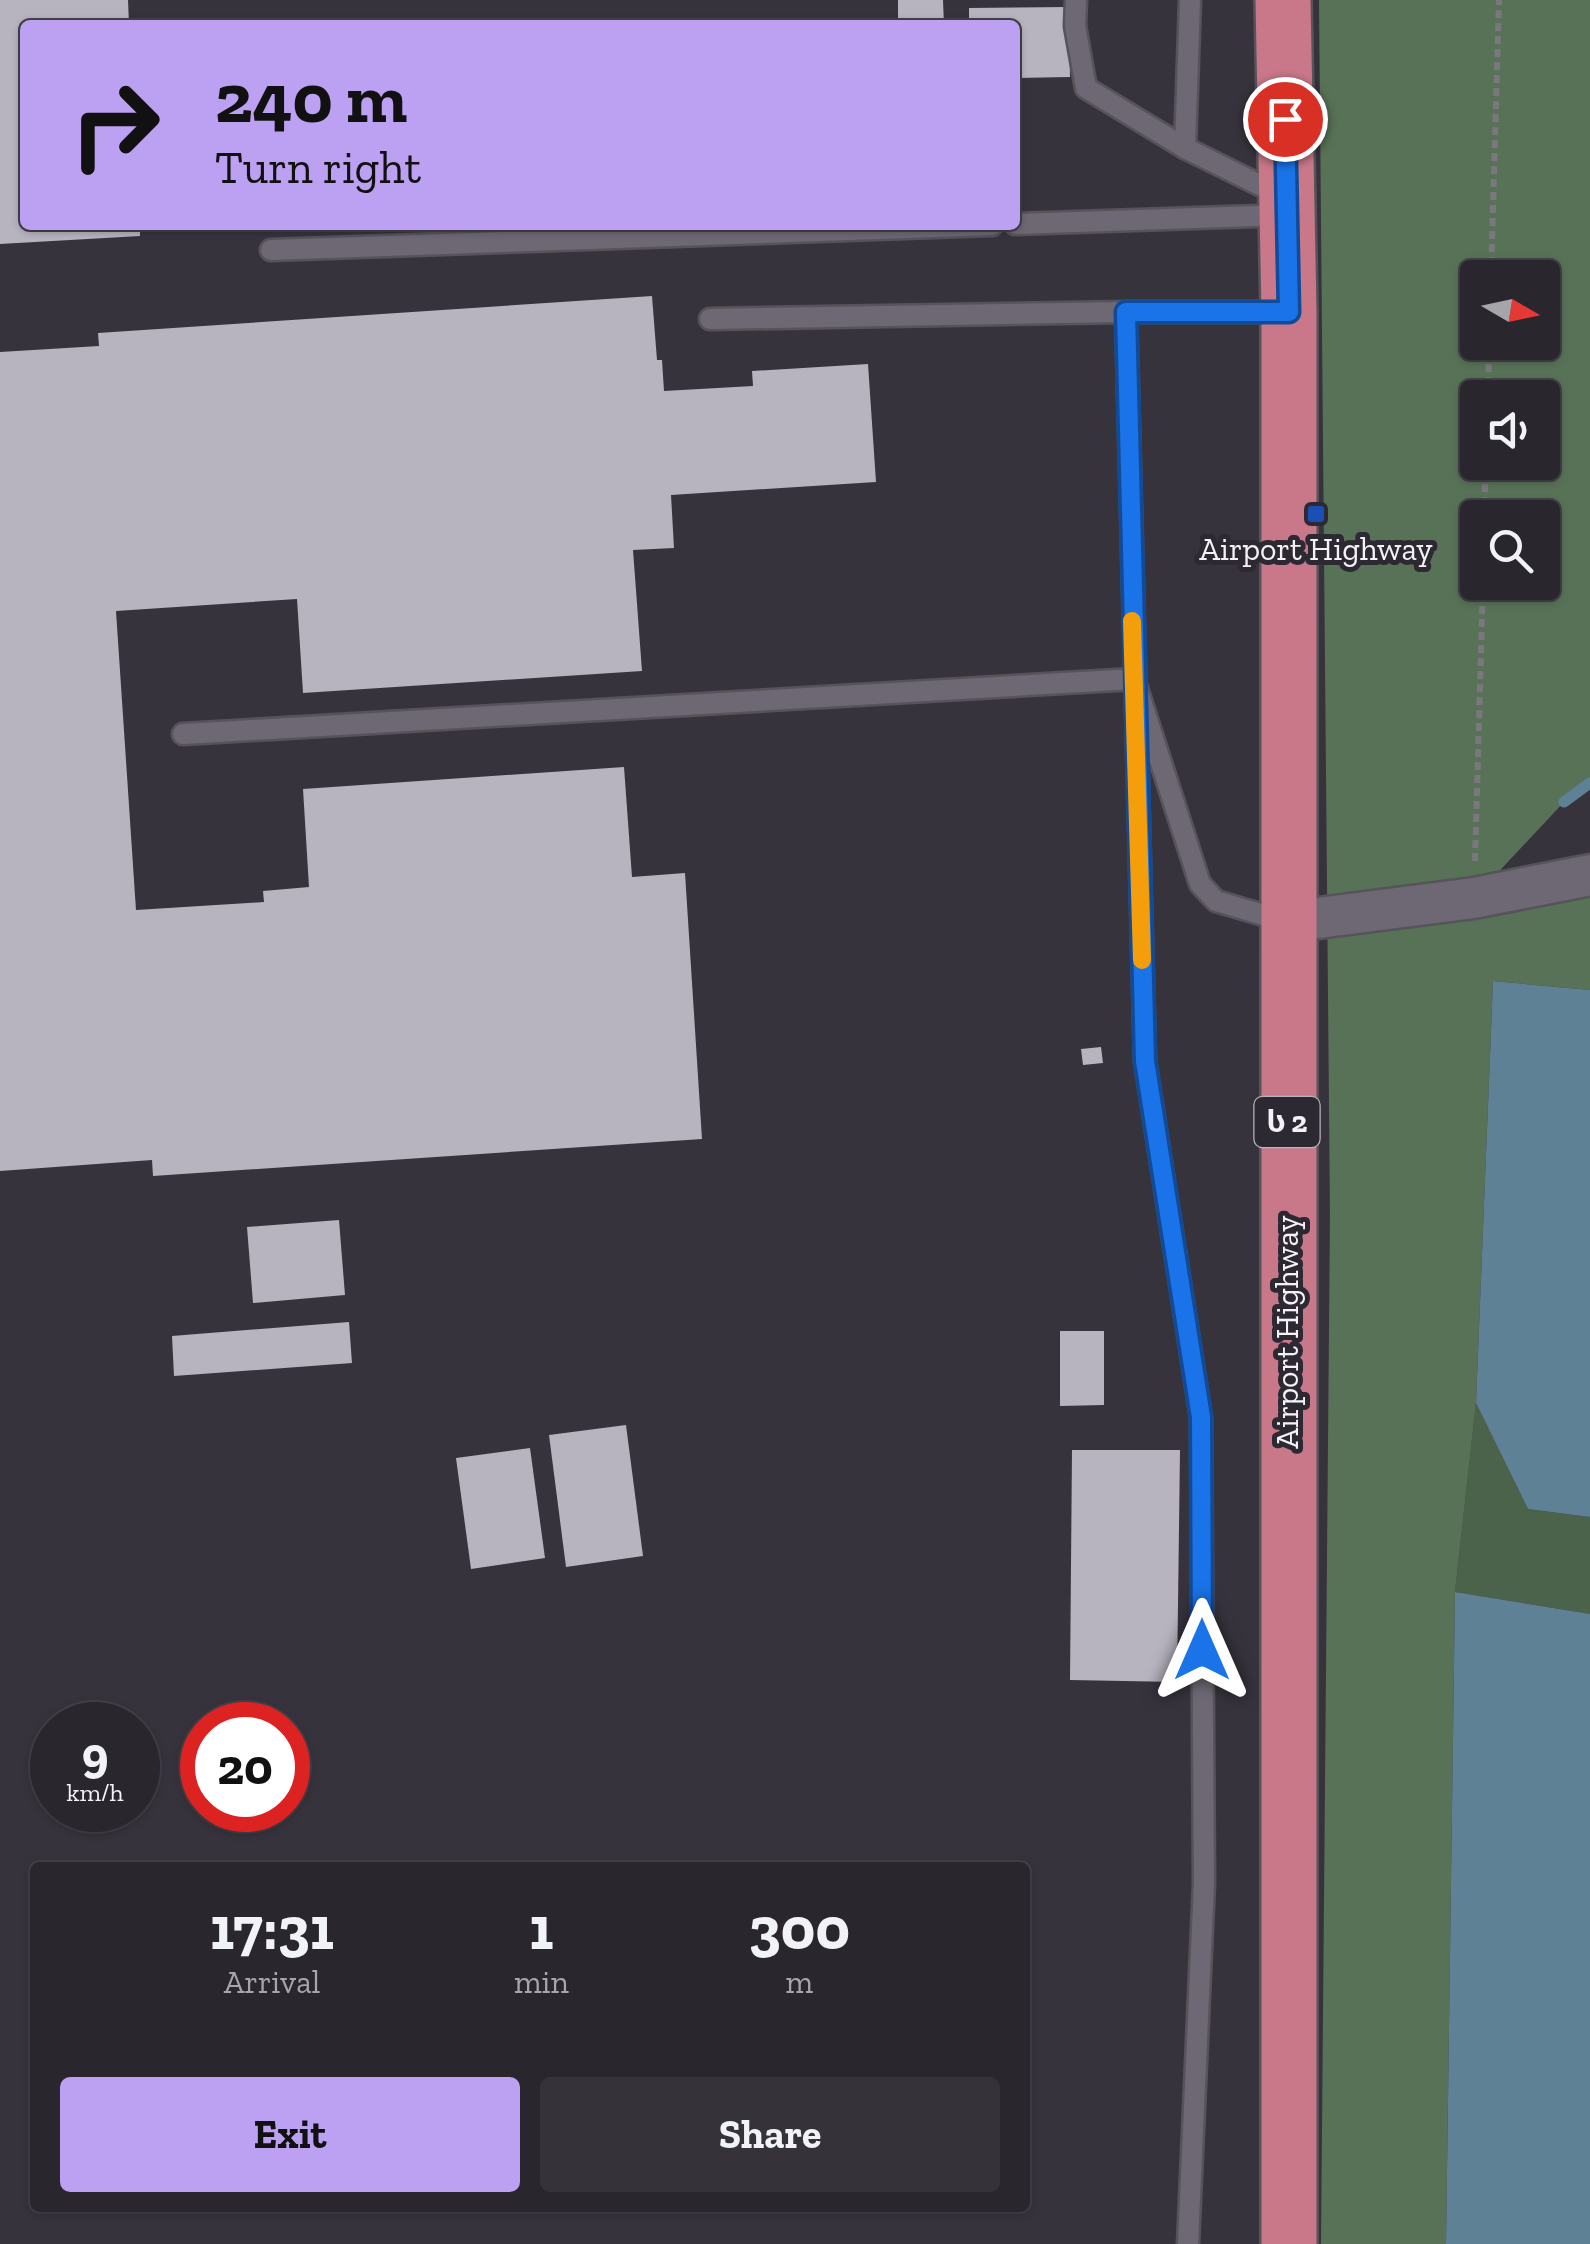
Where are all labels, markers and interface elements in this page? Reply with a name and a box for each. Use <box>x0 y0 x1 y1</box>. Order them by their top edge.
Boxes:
text: 240 m <box>215 56 407 140</box>
icon: right <box>50 60 180 190</box>
pin <box>1243 77 1328 162</box>
icon: arrive <box>1258 92 1313 147</box>
text: Turn right <box>215 141 421 195</box>
north arrow <box>1460 260 1560 360</box>
map controls <box>1460 260 1560 600</box>
button: sound <box>1460 380 1560 480</box>
button: search <box>1460 500 1560 600</box>
marker: Airport Highway <box>1305 503 1327 525</box>
place label: Airport Highway <box>1199 530 1433 568</box>
road number: ს 2 <box>1254 1097 1320 1147</box>
street label: Airport Highway <box>1268 1215 1306 1449</box>
position arrow <box>1150 1598 1254 1702</box>
speed limit sign: 20 <box>180 1702 310 1832</box>
text: 9 <box>82 1725 108 1785</box>
text: km/h <box>66 1777 124 1807</box>
text: 17:31 <box>210 1892 334 1964</box>
text: 1 <box>529 1892 553 1964</box>
text: 300 <box>749 1892 850 1964</box>
text: Arrival <box>224 1963 320 2001</box>
text: min <box>514 1963 569 2001</box>
text: m <box>786 1963 813 2001</box>
button: Exit <box>60 2077 520 2192</box>
button: Share <box>540 2077 1000 2192</box>

